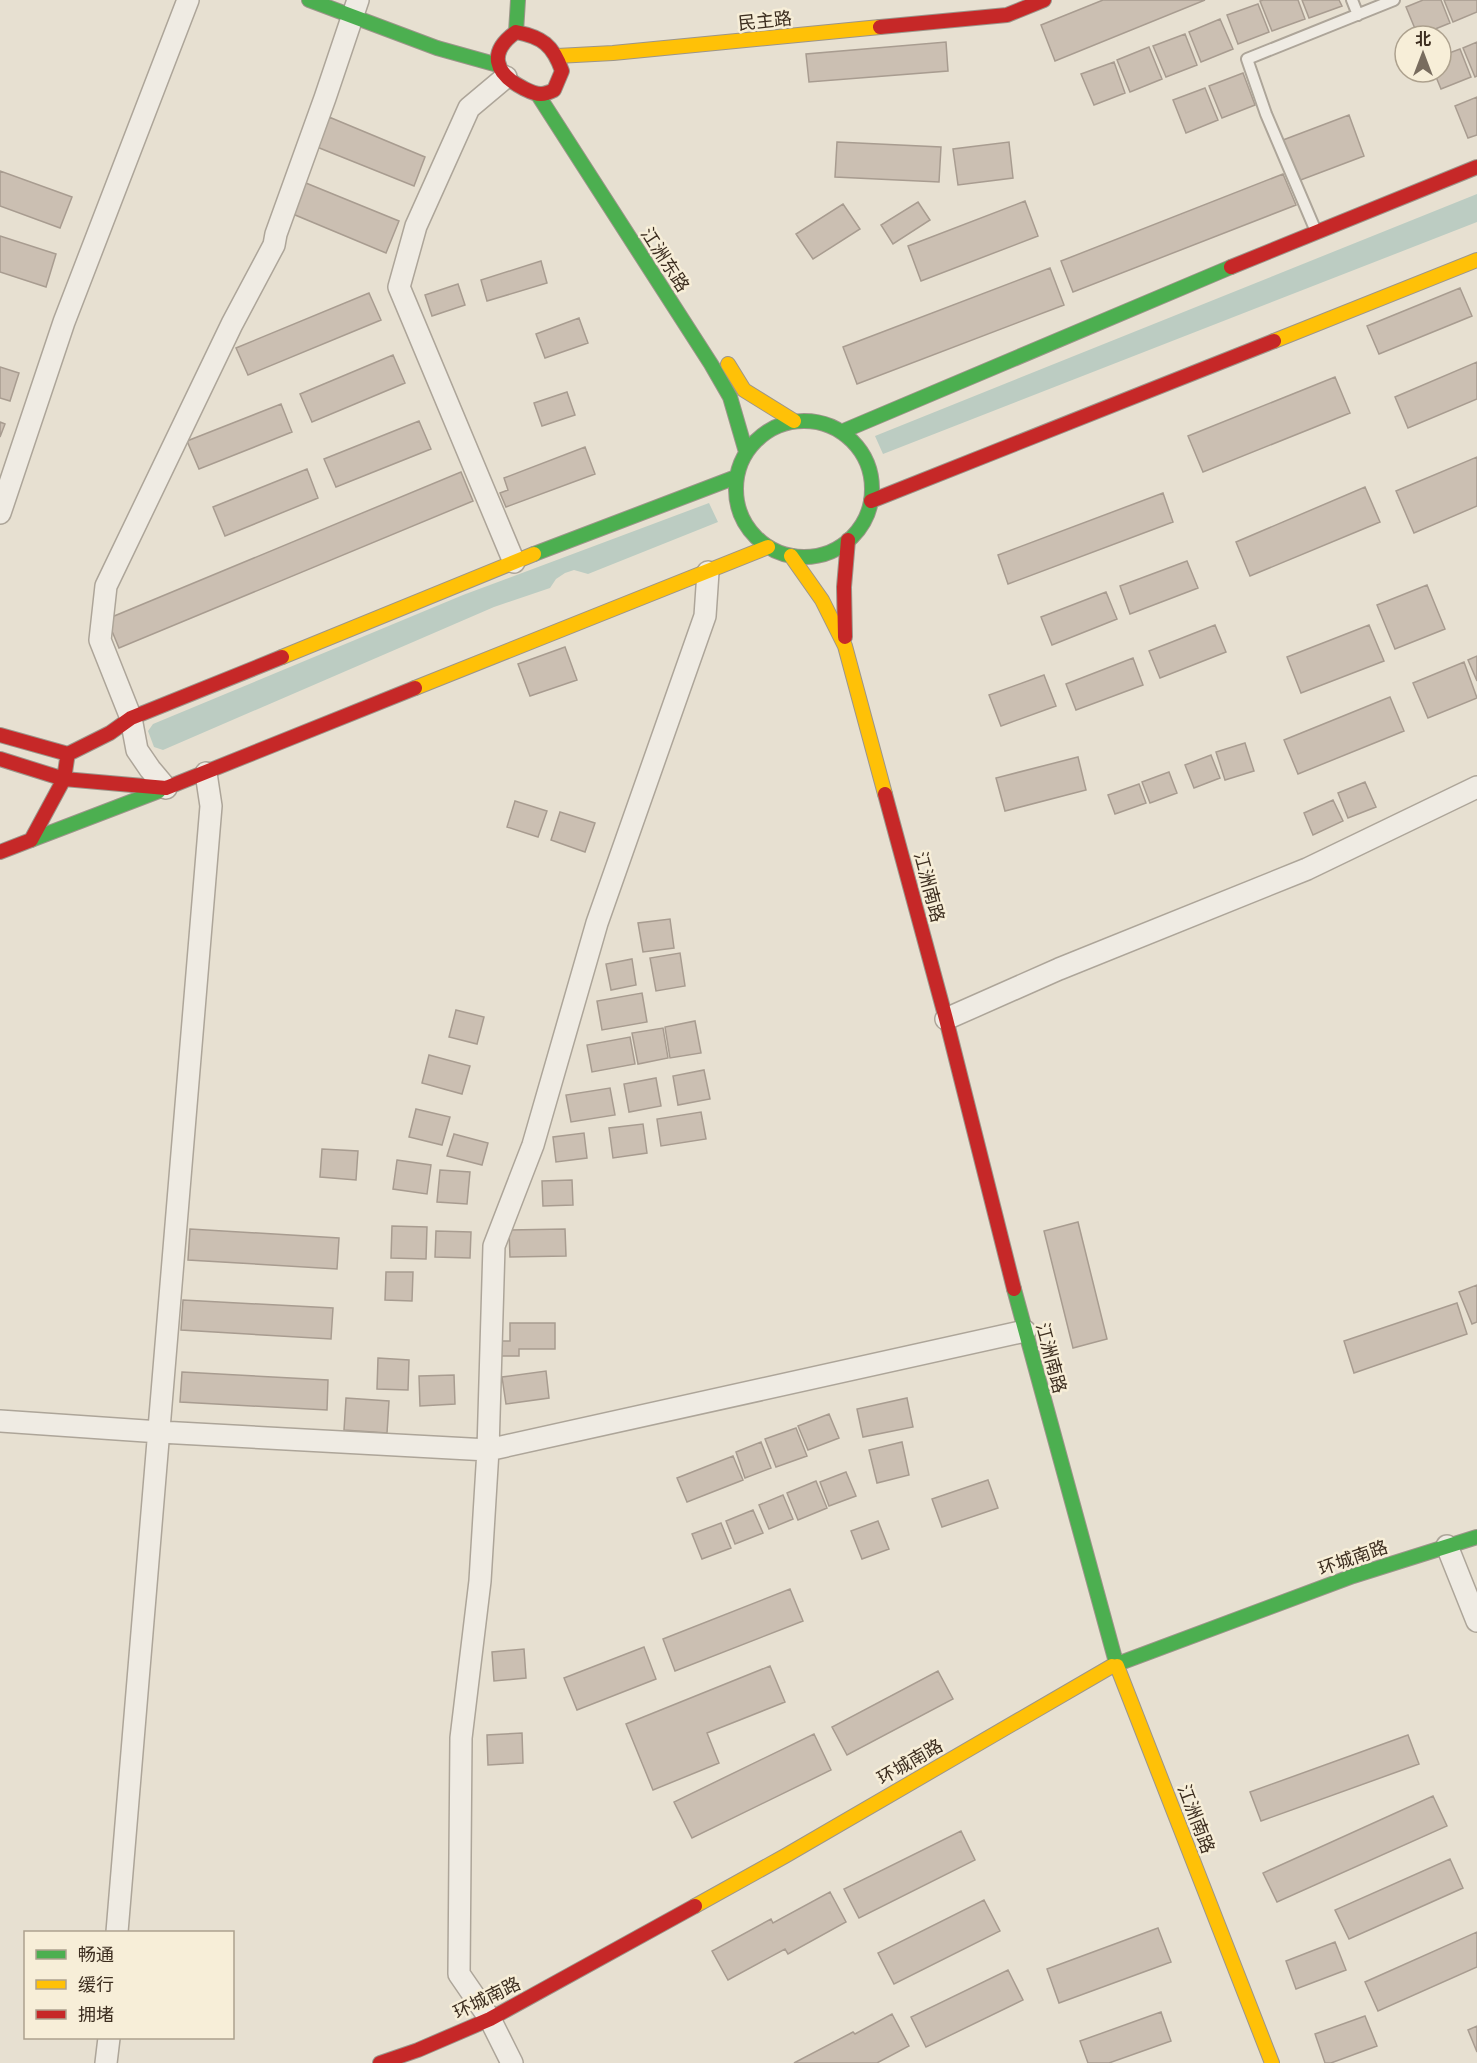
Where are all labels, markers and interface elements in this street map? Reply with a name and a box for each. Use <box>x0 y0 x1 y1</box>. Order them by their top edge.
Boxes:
street label: 民主路 <box>737 5 793 36</box>
north arrow <box>1393 24 1453 84</box>
text: 北 <box>1415 28 1431 50</box>
street label: 江洲东路 <box>635 223 696 297</box>
street label: 江洲南路 <box>908 849 951 925</box>
street label: 江洲南路 <box>1030 1320 1073 1396</box>
street label: 环城南路 <box>1315 1534 1391 1581</box>
street label: 环城南路 <box>872 1733 947 1790</box>
street label: 江洲南路 <box>1172 1781 1221 1857</box>
legend <box>24 1931 234 2039</box>
text: 畅通 <box>78 1942 114 1967</box>
street label: 环城南路 <box>449 1971 525 2025</box>
text: 缓行 <box>78 1972 114 1997</box>
text: 拥堵 <box>78 2002 114 2027</box>

